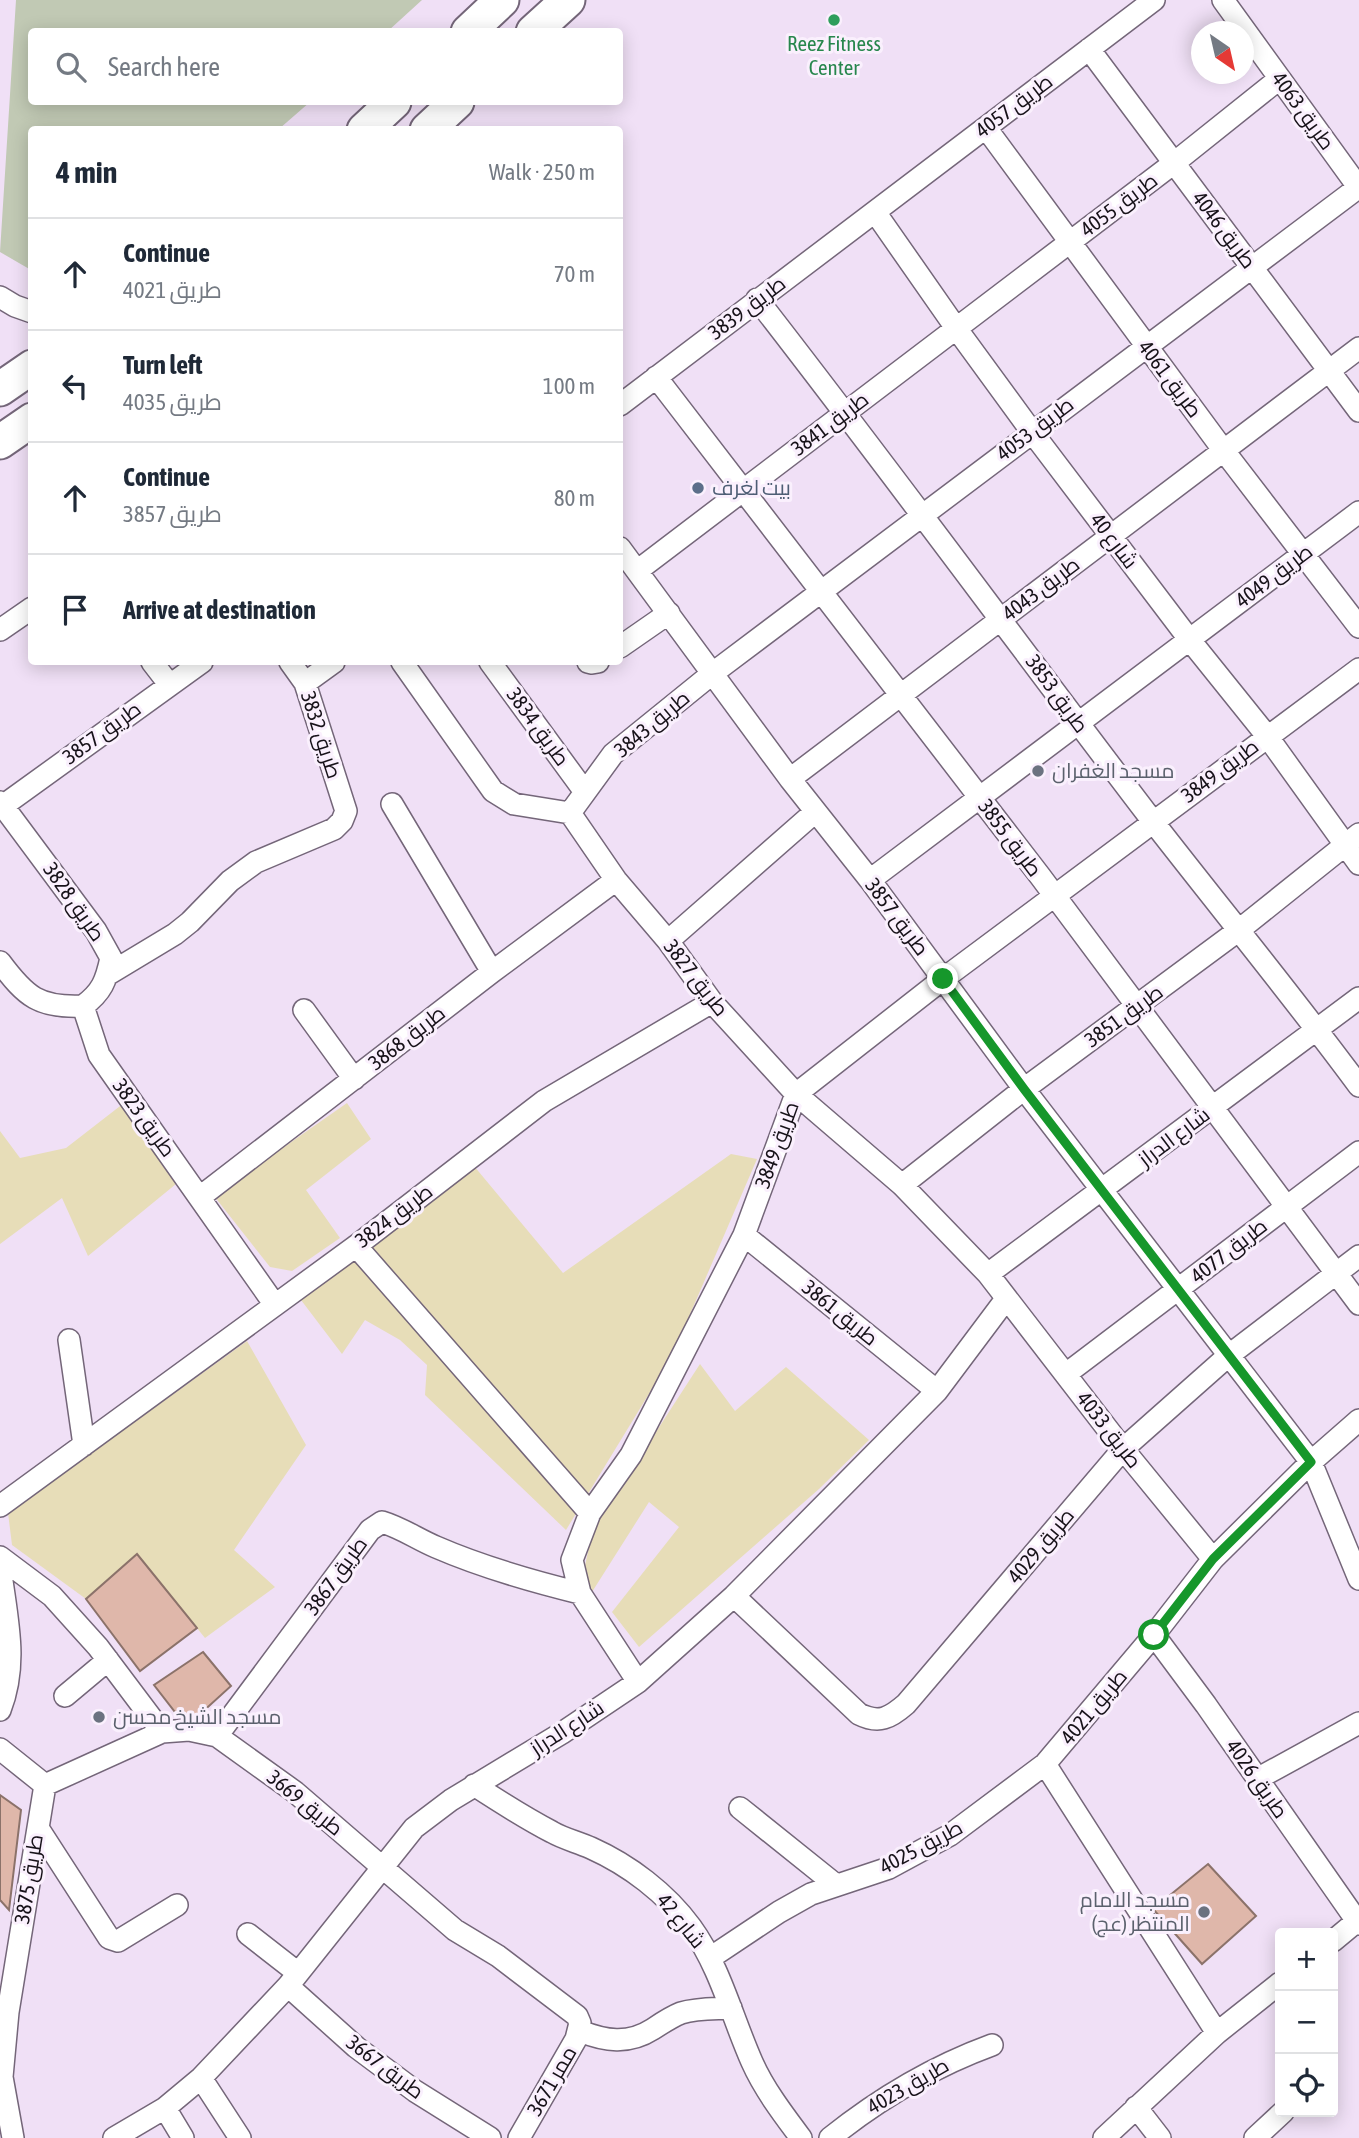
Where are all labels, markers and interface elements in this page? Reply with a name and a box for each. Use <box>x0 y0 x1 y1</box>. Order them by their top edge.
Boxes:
marker: Reez Fitness Center <box>826 12 842 28</box>
north arrow <box>1191 21 1254 84</box>
search box <box>28 28 623 105</box>
place label: Reez Fitness Center <box>787 31 881 79</box>
icon: search <box>52 48 90 86</box>
text: Search here <box>108 52 220 82</box>
street label: طريق 4063 <box>1266 67 1340 155</box>
street label: طريق 4057 <box>970 68 1058 144</box>
text: 4 min <box>56 155 117 189</box>
text: Walk · 250 m <box>489 159 595 185</box>
street label: طريق 4055 <box>1075 167 1163 243</box>
street label: طريق 4046 <box>1186 186 1262 274</box>
text: Continue <box>123 238 210 268</box>
icon: ahead <box>56 255 94 293</box>
text: 70 m <box>554 261 595 287</box>
street label: طريق 3839 <box>703 270 791 346</box>
text: طريق 4021 <box>123 277 222 303</box>
street label: طريق 4061 <box>1132 335 1208 423</box>
text: Turn left <box>123 350 203 380</box>
icon: left <box>56 367 94 405</box>
text: 100 m <box>543 373 595 399</box>
street label: طريق 3841 <box>786 386 874 462</box>
text: طريق 4035 <box>123 389 222 415</box>
street label: طريق 4053 <box>991 391 1079 467</box>
text: Continue <box>123 462 210 492</box>
place label: بيت لغرف <box>712 475 791 500</box>
icon: ahead <box>56 479 94 517</box>
marker: بيت لغرف <box>690 480 706 496</box>
text: 80 m <box>554 485 595 511</box>
text: طريق 3857 <box>123 501 222 527</box>
street label: شارع 40 <box>1084 508 1143 575</box>
street label: طريق 4049 <box>1230 538 1318 614</box>
street label: طريق 4043 <box>997 551 1085 627</box>
icon: arrive <box>56 591 94 629</box>
text: Arrive at destination <box>123 595 316 625</box>
street label: طريق 3853 <box>1020 650 1094 738</box>
street label: طريق 3834 <box>501 683 575 771</box>
street label: طريق 3843 <box>609 685 695 763</box>
street label: طريق 3832 <box>295 688 347 782</box>
street label: طريق 3857 <box>58 696 146 770</box>
street label: طريق 3849 <box>1176 733 1264 809</box>
place label: مسجد الغفران <box>1052 758 1174 784</box>
marker: مسجد الغفران <box>1030 763 1046 779</box>
street label: طريق 3855 <box>972 794 1048 882</box>
street label: طريق 3828 <box>37 858 111 946</box>
street label: طريق 3857 <box>859 873 935 961</box>
street label: طريق 3827 <box>658 934 734 1022</box>
route end <box>927 963 958 994</box>
street label: طريق 3851 <box>1080 979 1168 1053</box>
street label: طريق 3868 <box>363 1000 451 1076</box>
street label: طريق 3823 <box>107 1074 181 1162</box>
street label: طريق 3849 <box>749 1098 805 1192</box>
street label: شارع الدراز <box>1132 1102 1216 1174</box>
street label: طريق 3824 <box>350 1178 438 1254</box>
street label: طريق 4077 <box>1185 1213 1273 1289</box>
street label: طريق 3861 <box>797 1274 883 1352</box>
street label: طريق 4033 <box>1071 1386 1147 1474</box>
street label: طريق 4029 <box>1002 1503 1080 1589</box>
street label: طريق 3867 <box>299 1532 373 1620</box>
route start <box>1138 1619 1169 1650</box>
street label: طريق 4021 <box>1055 1664 1133 1750</box>
street label: شارع الدراز <box>524 1695 609 1763</box>
place label: مسجد الشيخ محسن <box>113 1704 282 1731</box>
marker: مسجد الشيخ محسن <box>91 1709 107 1725</box>
street label: طريق 4026 <box>1220 1735 1294 1823</box>
street label: طريق 3669 <box>262 1764 348 1842</box>
street label: طريق 4025 <box>875 1814 967 1880</box>
street label: طريق 3875 <box>9 1832 49 1926</box>
place label: مسجد الامام المنتظر (عج) <box>1080 1887 1190 1938</box>
street label: شارع 42 <box>650 1888 711 1954</box>
marker: مسجد الامام المنتظر (عج) <box>1196 1904 1212 1920</box>
map controls <box>1275 1928 1338 2117</box>
button: + <box>1275 1928 1338 1991</box>
button: − <box>1275 1991 1338 2054</box>
street label: طريق 3667 <box>341 2029 429 2105</box>
street label: ممر 3671 <box>522 2041 581 2120</box>
street label: طريق 4023 <box>862 2052 954 2120</box>
button: locate <box>1275 2054 1338 2117</box>

